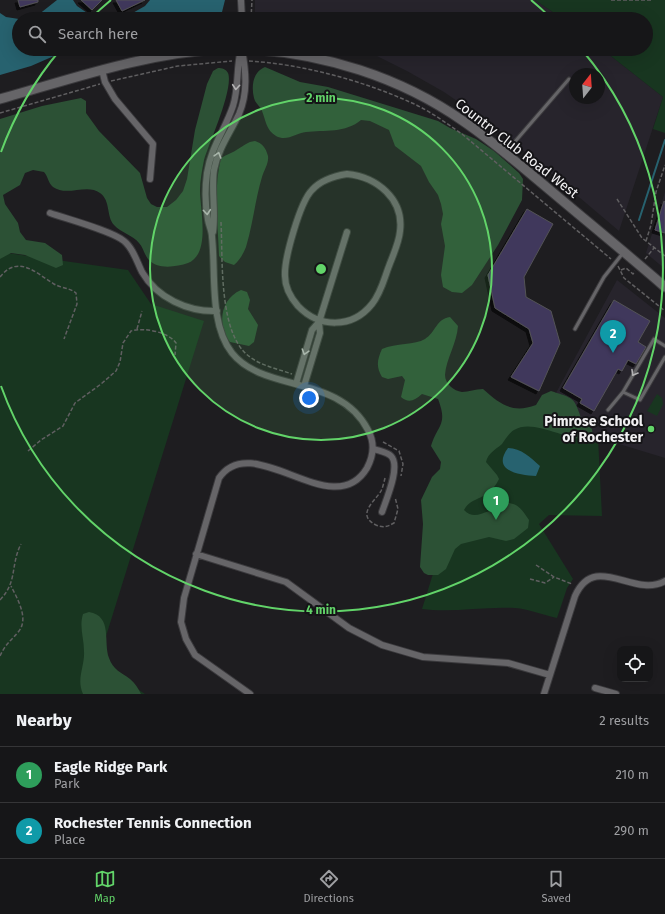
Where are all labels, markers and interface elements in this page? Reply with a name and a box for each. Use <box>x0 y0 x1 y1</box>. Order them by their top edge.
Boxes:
search box <box>12 12 653 56</box>
icon: search <box>26 23 48 45</box>
text: Search here <box>58 25 138 43</box>
north arrow <box>569 68 605 104</box>
one-way arrow <box>231 84 240 90</box>
text: 2 min <box>306 91 336 105</box>
street label: Country Club Road West <box>452 95 582 202</box>
one-way arrow <box>213 152 222 159</box>
one-way arrow <box>203 209 212 215</box>
centre of rings <box>314 262 328 276</box>
pin: 2 <box>600 320 626 353</box>
one-way arrow <box>302 348 310 355</box>
one-way arrow <box>632 369 639 376</box>
your location <box>299 388 319 408</box>
place label: Pimrose School of Rochester <box>544 413 644 446</box>
marker: Pimrose School of Rochester <box>646 424 656 434</box>
pin: 1 <box>483 487 509 520</box>
text: 4 min <box>306 603 336 617</box>
map controls <box>617 646 653 682</box>
button: locate <box>617 646 653 682</box>
text: Nearby <box>16 710 71 731</box>
text: 2 results <box>599 713 649 728</box>
text: Eagle Ridge Park <box>54 758 167 776</box>
text: 1 <box>26 767 32 782</box>
text: 210 m <box>615 767 649 782</box>
text: Park <box>54 776 80 791</box>
text: Rochester Tennis Connection <box>54 814 252 832</box>
text: 2 <box>26 823 32 838</box>
text: 290 m <box>614 823 649 838</box>
text: Place <box>54 832 85 847</box>
tab: Map <box>94 868 116 905</box>
tab: Directions <box>303 868 354 905</box>
tab: Saved <box>541 868 571 905</box>

